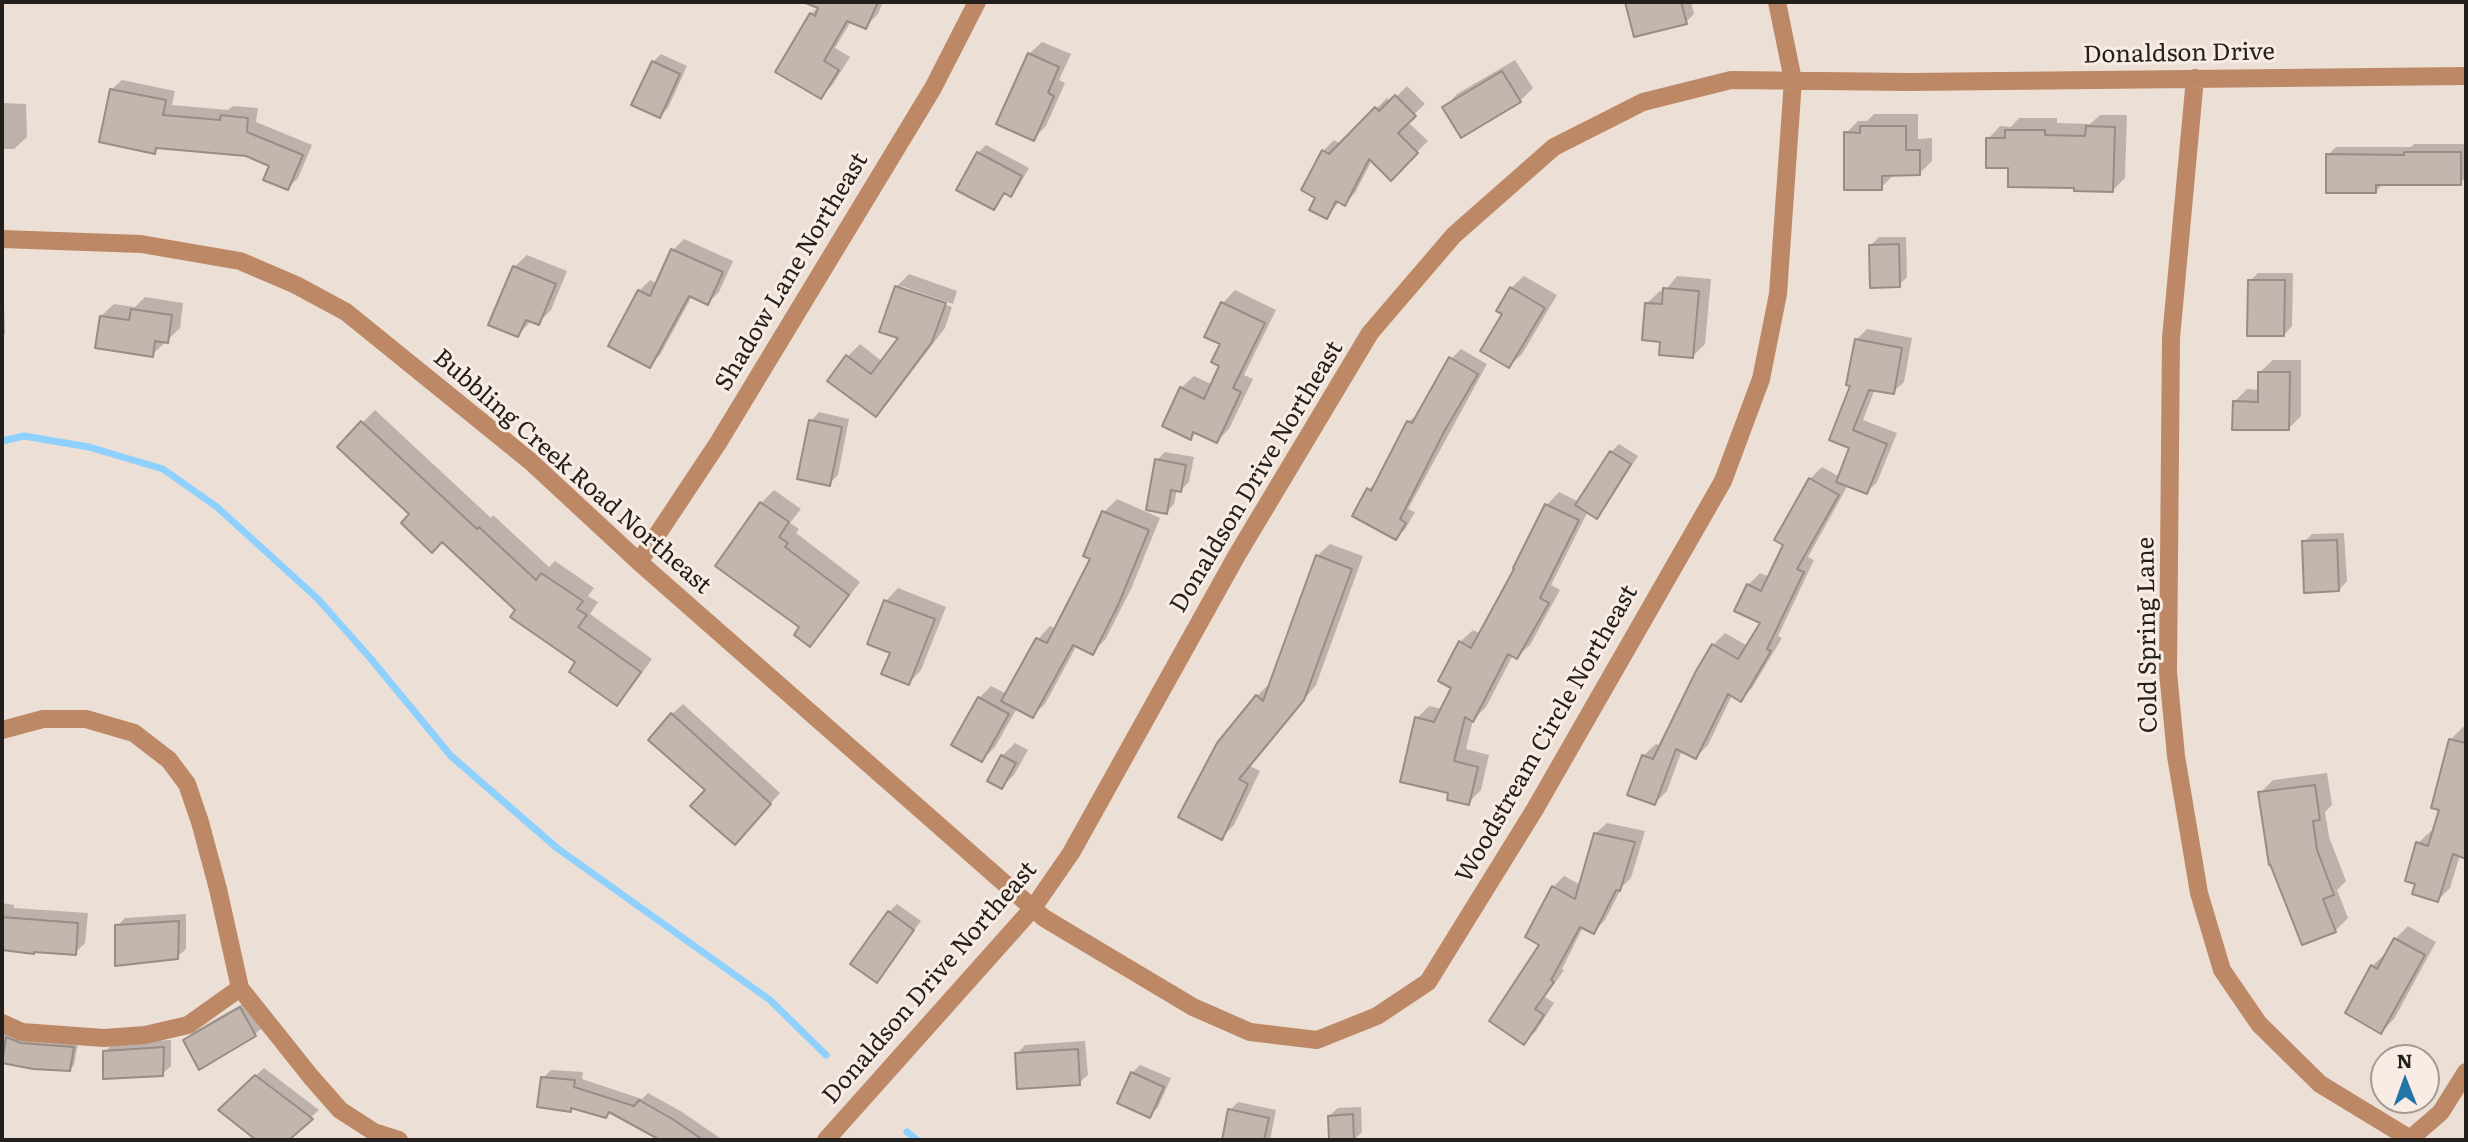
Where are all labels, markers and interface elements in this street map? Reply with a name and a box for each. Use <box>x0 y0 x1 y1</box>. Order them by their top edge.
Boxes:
street label: Donaldson Drive <box>2083 38 2275 70</box>
street label: Shadow Lane Northeast <box>709 148 875 396</box>
street label: Donaldson Drive Northeast <box>1164 336 1350 618</box>
street label: Bubbling Creek Road Northeast <box>427 344 717 600</box>
street label: Cold Spring Lane <box>2132 537 2164 733</box>
street label: Woodstream Circle Northeast <box>1450 580 1644 888</box>
street label: Donaldson Drive Northeast <box>817 856 1043 1110</box>
north arrow <box>2370 1044 2440 1114</box>
text: N <box>2396 1046 2413 1074</box>

